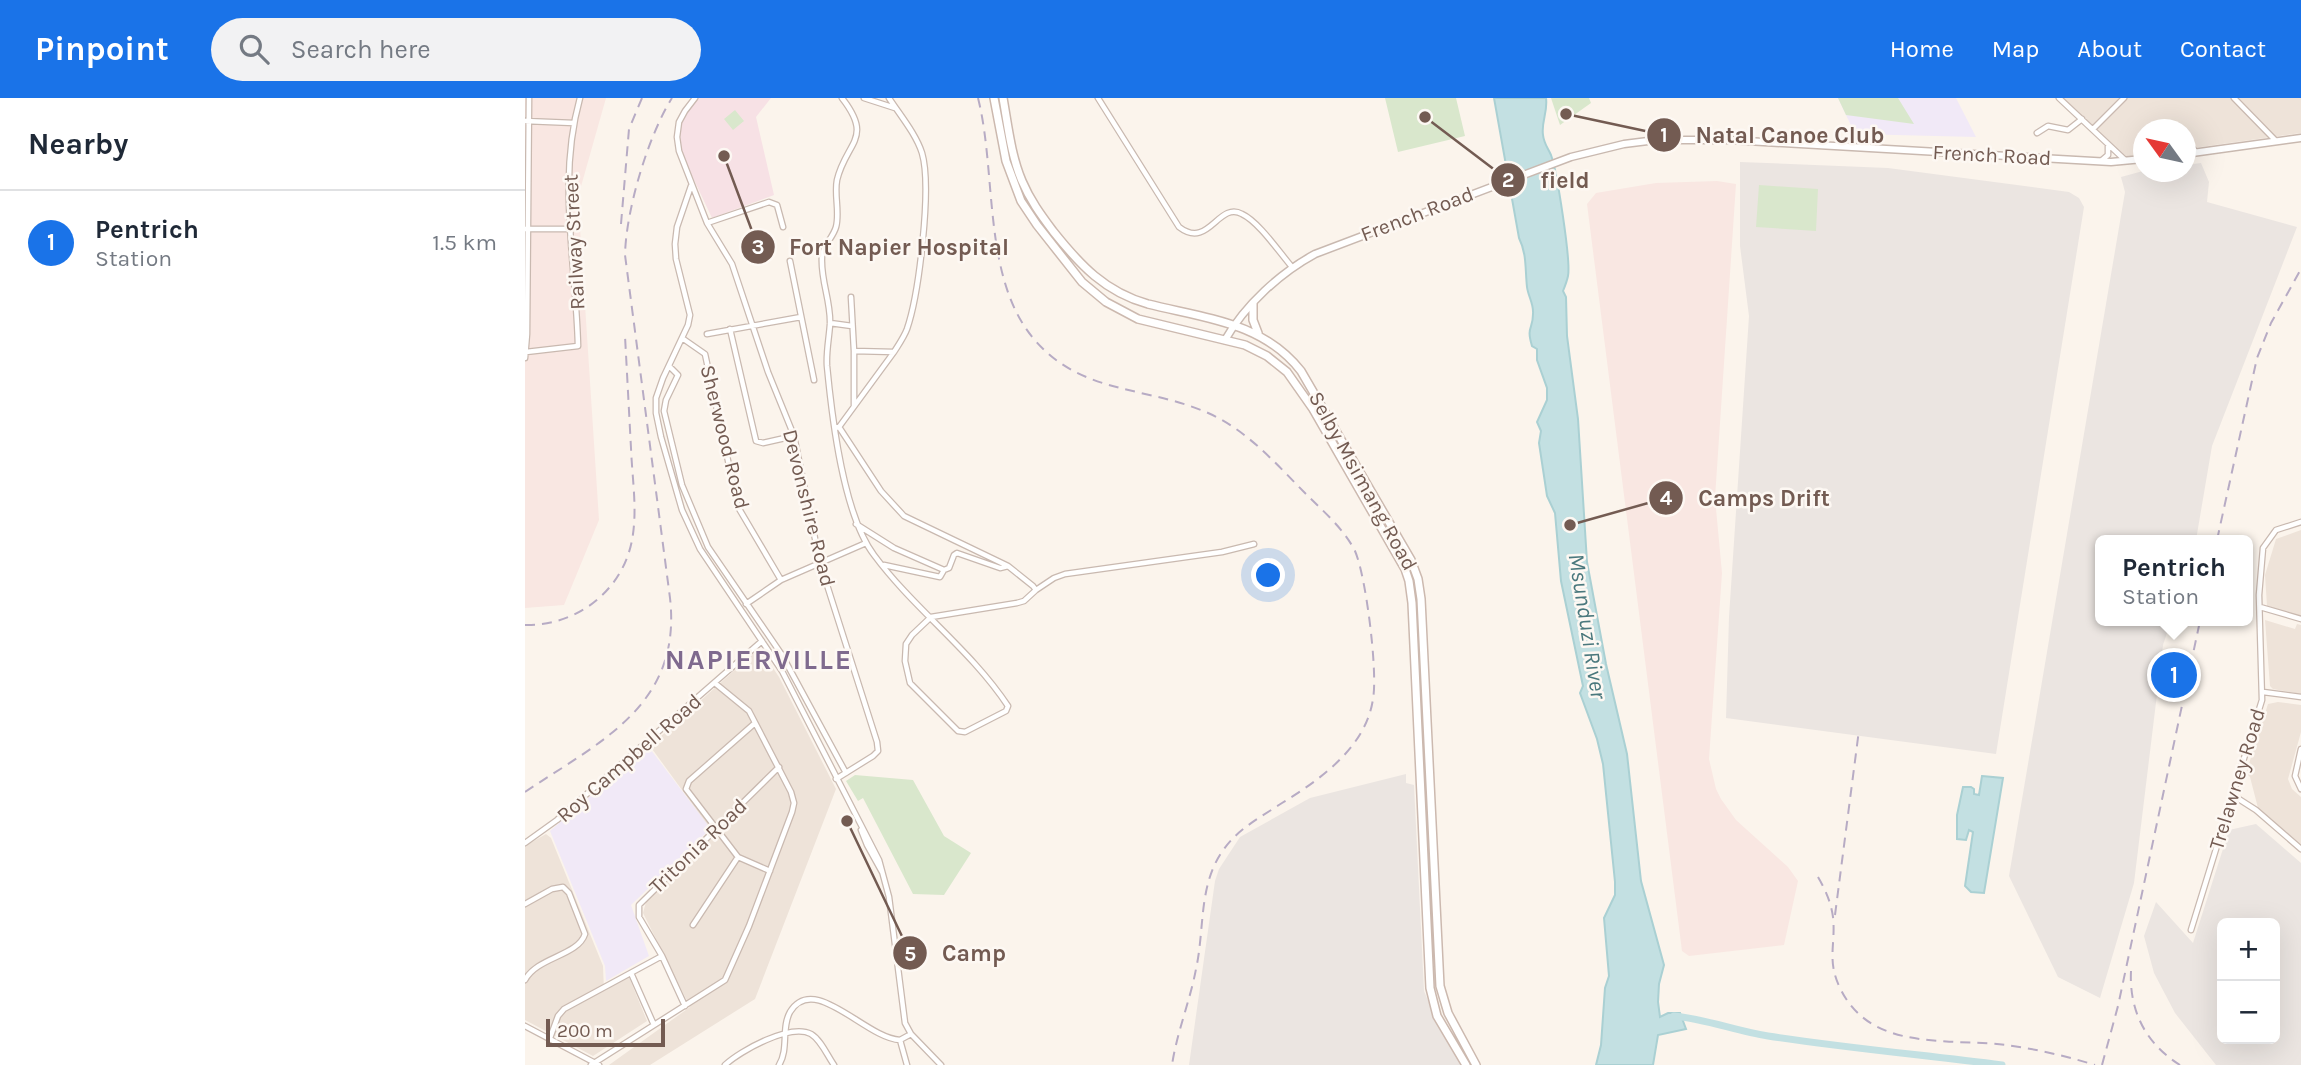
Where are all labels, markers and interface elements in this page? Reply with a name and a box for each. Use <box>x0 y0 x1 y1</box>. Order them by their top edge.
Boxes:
search box <box>211 18 701 81</box>
text: Pinpoint <box>35 30 169 68</box>
icon: search <box>235 30 273 68</box>
text: Search here <box>291 34 431 65</box>
text: Home <box>1890 35 1954 63</box>
text: Map <box>1992 35 2039 63</box>
text: About <box>2077 35 2142 63</box>
text: Contact <box>2180 35 2266 63</box>
callout: Natal Canoe Club <box>1647 113 1899 157</box>
north arrow <box>2133 119 2196 182</box>
text: Natal Canoe Club <box>1696 122 1884 149</box>
text: 1 <box>1660 123 1668 147</box>
text: Nearby <box>28 126 128 162</box>
street label: French Road <box>1932 140 2052 170</box>
callout: field <box>1491 158 1603 202</box>
text: field <box>1540 167 1590 194</box>
text: 2 <box>1502 168 1514 192</box>
street label: Railway Street <box>558 173 590 310</box>
street label: French Road <box>1357 181 1477 247</box>
text: Pentrich <box>95 214 199 245</box>
callout: Fort Napier Hospital <box>740 225 1023 269</box>
text: 1 <box>47 229 55 256</box>
text: 1.5 km <box>432 229 497 256</box>
text: Fort Napier Hospital <box>789 234 1009 261</box>
text: 3 <box>751 235 765 259</box>
text: Station <box>95 245 172 272</box>
street label: Sherwood Road <box>695 362 755 512</box>
street label: Selby Msimang Road <box>1304 387 1422 575</box>
street label: Devonshire Road <box>778 427 840 589</box>
callout: Camps Drift <box>1649 476 1844 520</box>
text: Camps Drift <box>1698 485 1830 512</box>
text: 4 <box>1660 486 1673 510</box>
popup <box>2095 535 2253 626</box>
water label: Msunduzi River <box>1563 551 1613 702</box>
text: Pentrich <box>2122 552 2226 583</box>
your location <box>1251 558 1285 592</box>
text: Station <box>2122 583 2199 610</box>
district label: NAPIERVILLE <box>665 643 853 676</box>
pin: 1 <box>2151 649 2197 701</box>
street label: Roy Campbell Road <box>552 689 706 827</box>
street label: Trelawney Road <box>2204 705 2270 853</box>
street label: Tritonia Road <box>644 794 752 898</box>
map controls <box>2217 918 2280 1044</box>
button: + <box>2217 918 2280 981</box>
callout: Camp <box>893 931 1020 975</box>
text: Camp <box>942 940 1006 967</box>
text: 5 <box>904 942 916 966</box>
button: − <box>2217 981 2280 1044</box>
scale bar <box>546 1016 665 1048</box>
text: 200 m <box>557 1020 613 1042</box>

